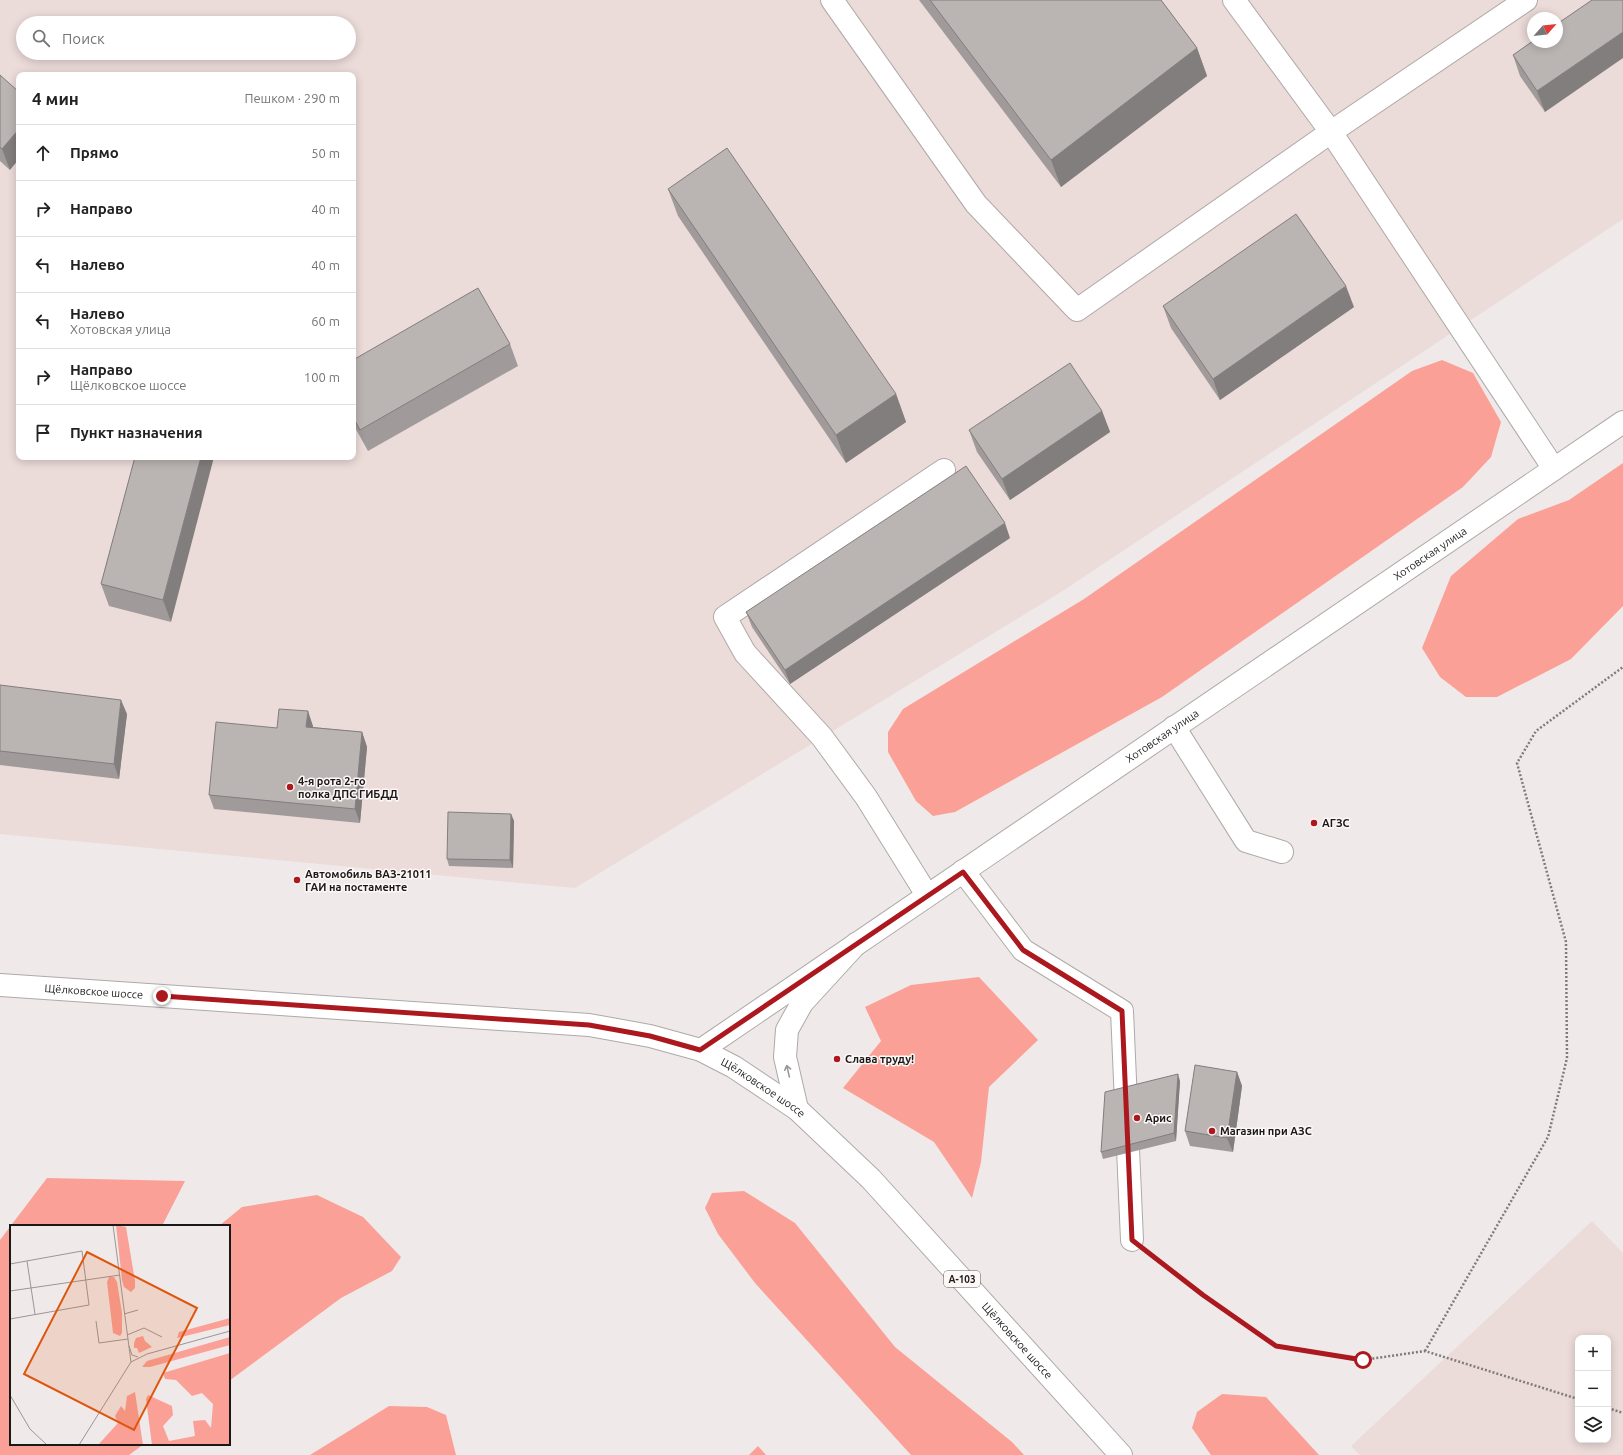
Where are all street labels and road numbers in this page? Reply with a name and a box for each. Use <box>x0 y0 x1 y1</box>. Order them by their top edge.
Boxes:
street label: Хотовская улица <box>1391 524 1469 583</box>
street label: Хотовская улица <box>1123 707 1201 765</box>
street label: Щёлковское шоссе <box>44 982 143 1001</box>
street label: Щёлковское шоссе <box>719 1055 808 1120</box>
road number: А-103 <box>944 1271 980 1287</box>
street label: Щёлковское шоссе <box>980 1300 1055 1381</box>

